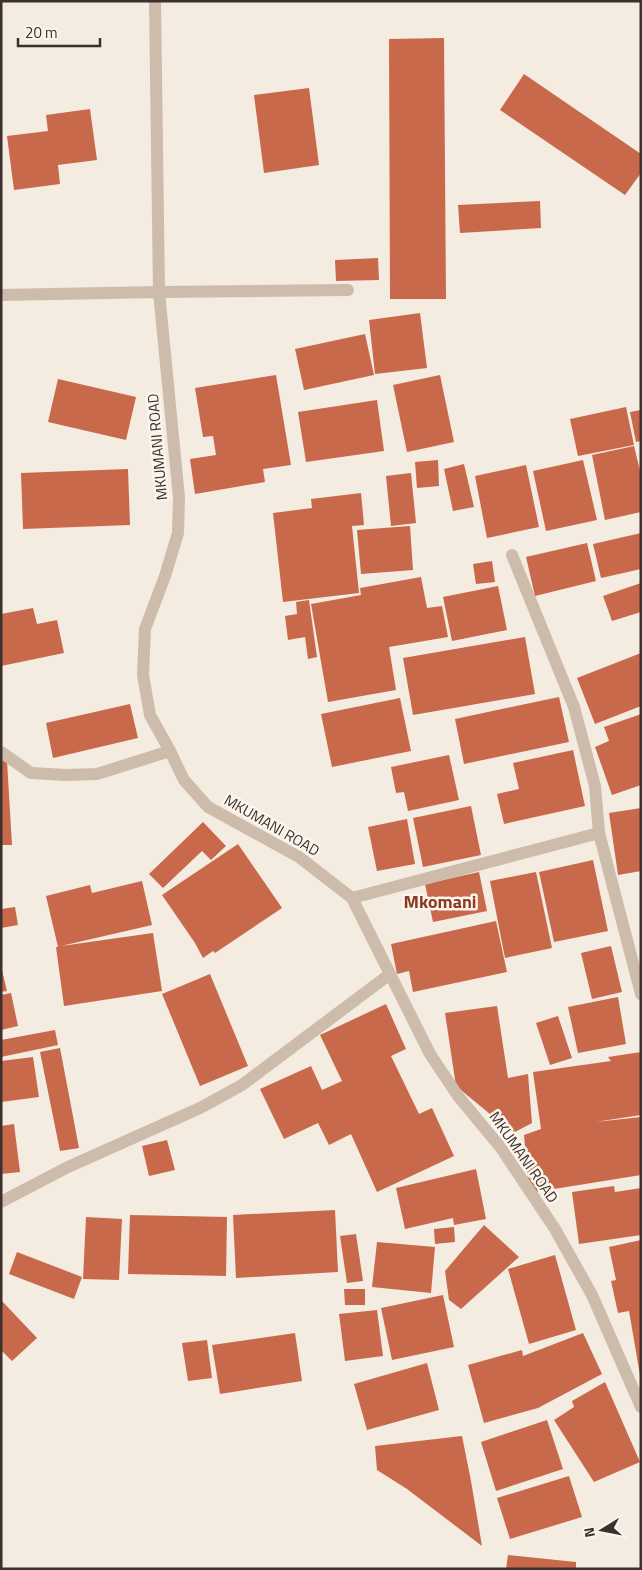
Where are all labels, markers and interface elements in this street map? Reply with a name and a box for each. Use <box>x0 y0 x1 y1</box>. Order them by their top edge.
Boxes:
scale bar <box>18 15 100 47</box>
text: 20 m <box>25 21 58 44</box>
street label: MKUMANI ROAD <box>141 393 173 501</box>
street label: MKUMANI ROAD <box>220 788 324 862</box>
district label: Mkomani <box>403 888 477 915</box>
street label: MKUMANI ROAD <box>484 1107 564 1207</box>
north arrow <box>577 1505 627 1555</box>
text: N <box>578 1526 600 1539</box>

